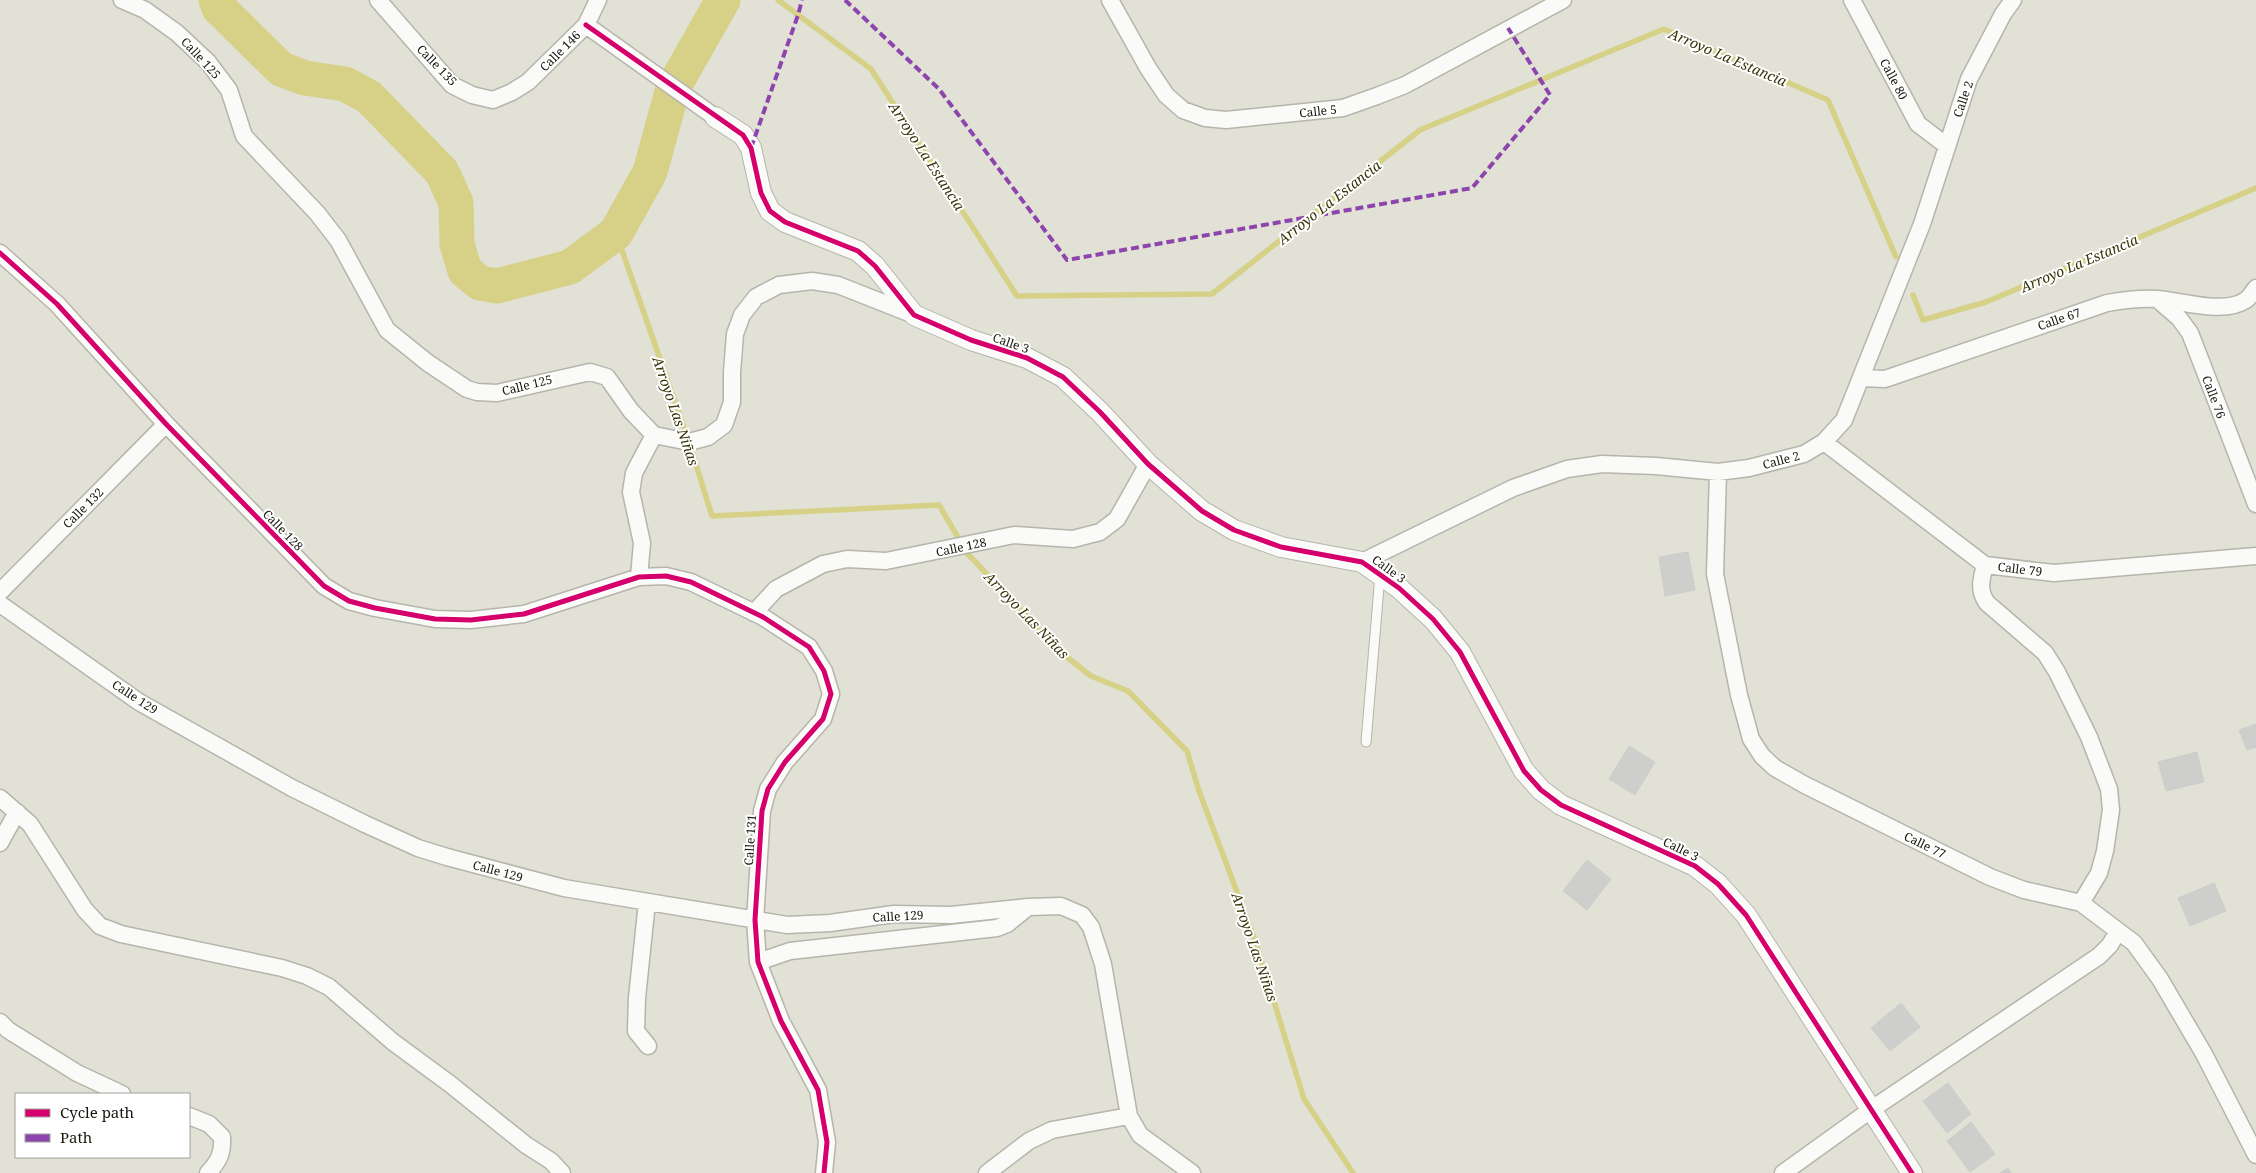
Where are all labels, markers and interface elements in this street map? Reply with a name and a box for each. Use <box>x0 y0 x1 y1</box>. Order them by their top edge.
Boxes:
water label: Arroyo La Estancia <box>1665 23 1791 91</box>
street label: Calle 146 <box>536 27 584 75</box>
street label: Calle 125 <box>177 33 225 83</box>
street label: Calle 135 <box>413 41 461 89</box>
street label: Calle 80 <box>1876 55 1912 103</box>
street label: Calle 2 <box>1949 78 1977 120</box>
water label: Arroyo La Estancia <box>884 97 970 215</box>
street label: Calle 5 <box>1298 101 1338 121</box>
water label: Arroyo La Estancia <box>1273 155 1385 249</box>
water label: Arroyo La Estancia <box>2016 229 2142 297</box>
street label: Calle 67 <box>2035 304 2083 334</box>
street label: Calle 3 <box>990 329 1032 357</box>
water label: Arroyo Las Niñas <box>648 353 704 469</box>
street label: Calle 125 <box>500 371 554 399</box>
street label: Calle 76 <box>2198 373 2230 421</box>
street label: Calle 2 <box>1761 447 1801 473</box>
street label: Calle 132 <box>59 484 107 532</box>
street label: Calle 128 <box>259 506 307 555</box>
street label: Calle 128 <box>934 533 988 561</box>
street label: Calle 3 <box>1369 551 1410 587</box>
street label: Calle 79 <box>1997 558 2043 580</box>
water label: Arroyo Las Niñas <box>980 567 1074 663</box>
street label: Calle 129 <box>109 676 161 718</box>
street label: Calle 131 <box>740 814 760 866</box>
street label: Calle 77 <box>1901 828 1949 863</box>
street label: Calle 3 <box>1660 833 1702 865</box>
street label: Calle 129 <box>471 856 525 886</box>
water label: Arroyo Las Niñas <box>1227 889 1283 1005</box>
street label: Calle 129 <box>872 906 924 926</box>
legend <box>15 1093 190 1158</box>
text: Cycle path <box>60 1102 135 1122</box>
text: Path <box>60 1127 93 1147</box>

